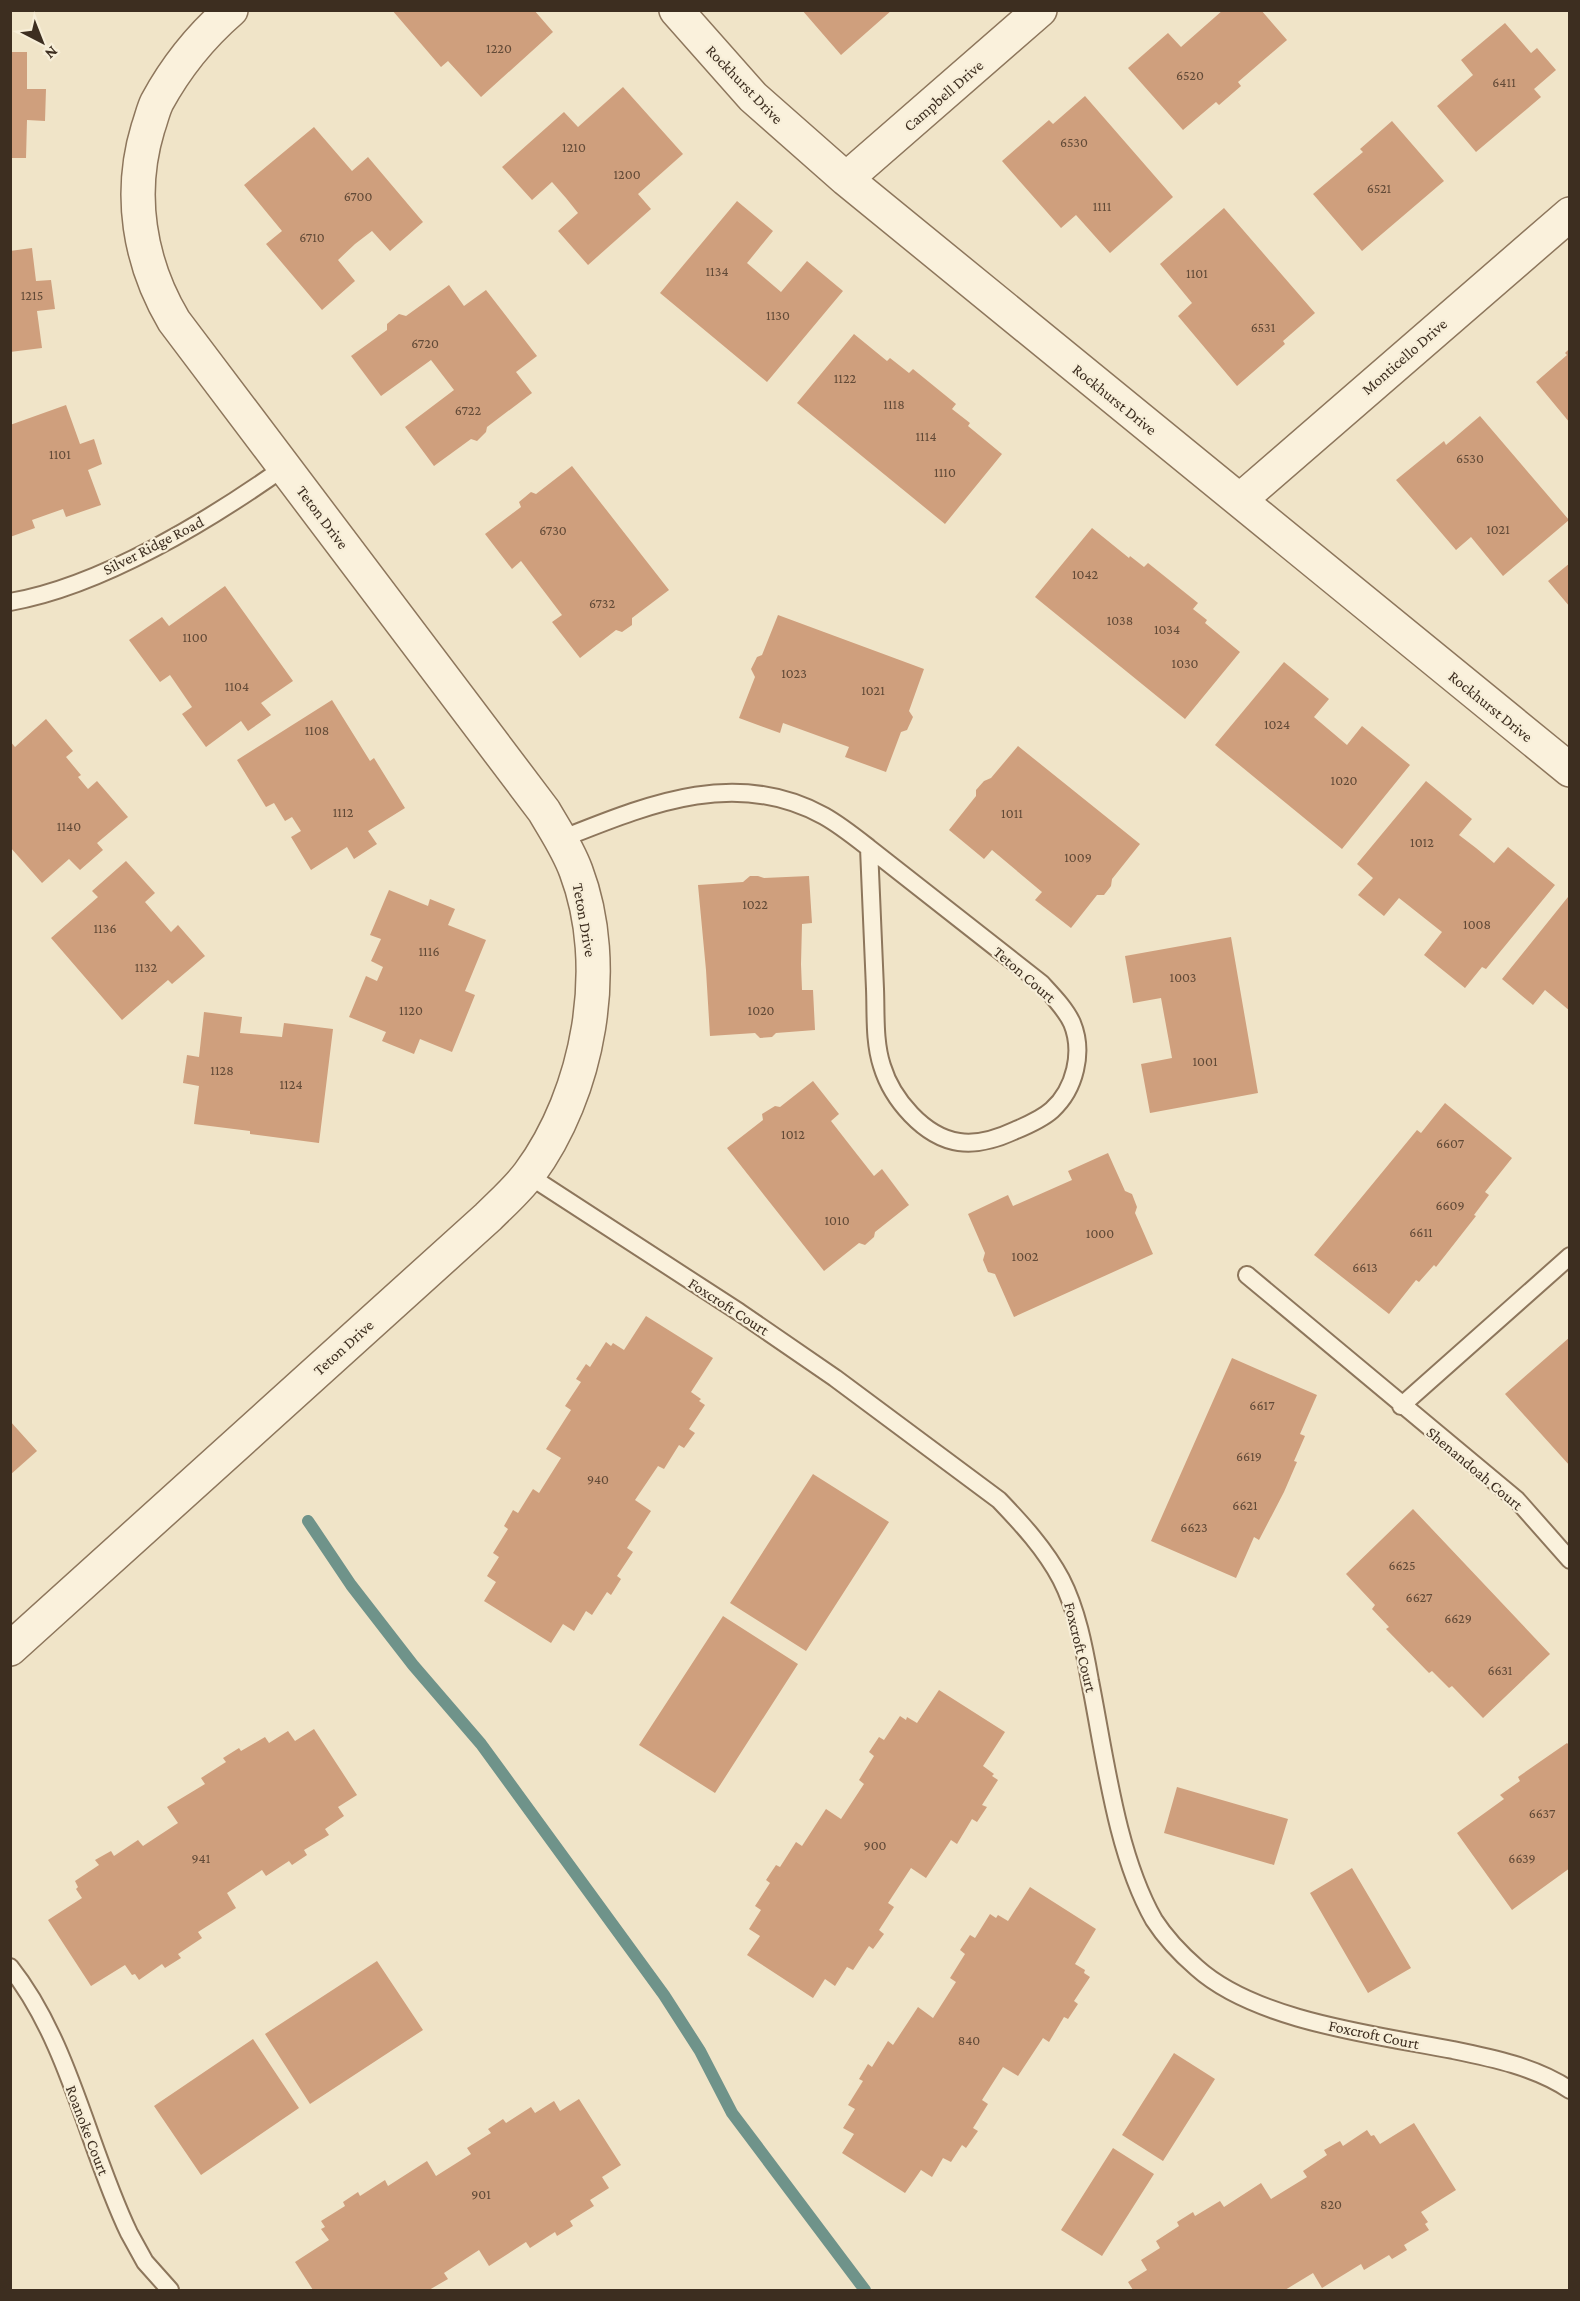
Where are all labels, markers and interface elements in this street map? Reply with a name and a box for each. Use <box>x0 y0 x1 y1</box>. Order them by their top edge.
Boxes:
north arrow <box>12 12 72 72</box>
house number: 1220 <box>486 40 512 56</box>
street label: Rockhurst Drive <box>703 41 786 127</box>
text: N <box>42 43 61 63</box>
street label: Campbell Drive <box>900 56 987 135</box>
house number: 6520 <box>1176 67 1204 83</box>
house number: 6411 <box>1492 74 1516 90</box>
house number: 6530 <box>1060 134 1088 150</box>
house number: 1210 <box>562 139 586 155</box>
house number: 1200 <box>613 166 641 182</box>
house number: 6521 <box>1367 180 1392 196</box>
house number: 6700 <box>344 188 372 204</box>
house number: 1111 <box>1093 198 1112 214</box>
house number: 6710 <box>299 229 325 245</box>
house number: 1134 <box>705 263 729 279</box>
house number: 1101 <box>1186 265 1208 281</box>
house number: 1215 <box>21 287 43 303</box>
house number: 1130 <box>766 307 790 323</box>
street label: Monticello Drive <box>1358 315 1450 398</box>
house number: 6531 <box>1251 319 1276 335</box>
house number: 6720 <box>411 335 439 351</box>
street label: Rockhurst Drive <box>1069 360 1160 438</box>
house number: 1122 <box>834 370 857 386</box>
house number: 1118 <box>883 396 905 412</box>
house number: 6722 <box>455 402 481 418</box>
house number: 1114 <box>915 428 937 444</box>
house number: 1101 <box>49 446 71 462</box>
house number: 6530 <box>1456 450 1484 466</box>
house number: 1110 <box>934 464 956 480</box>
street label: Teton Drive <box>293 482 352 552</box>
street label: Silver Ridge Road <box>100 513 207 579</box>
house number: 1021 <box>1486 521 1510 537</box>
house number: 6730 <box>539 522 567 538</box>
house number: 1042 <box>1072 566 1098 582</box>
house number: 6732 <box>589 595 615 611</box>
house number: 1038 <box>1107 612 1133 628</box>
house number: 1034 <box>1154 621 1180 637</box>
house number: 1100 <box>182 629 208 645</box>
house number: 1030 <box>1172 655 1199 671</box>
house number: 1023 <box>781 665 807 681</box>
street label: Rockhurst Drive <box>1445 667 1536 745</box>
house number: 1104 <box>225 678 249 694</box>
house number: 1021 <box>861 682 885 698</box>
house number: 1024 <box>1264 716 1290 732</box>
house number: 1108 <box>305 722 329 738</box>
house number: 1020 <box>1330 772 1358 788</box>
house number: 1112 <box>333 804 354 820</box>
house number: 1011 <box>1001 805 1023 821</box>
house number: 1140 <box>57 818 81 834</box>
house number: 1012 <box>1410 834 1434 850</box>
house number: 1009 <box>1064 849 1092 865</box>
street label: Teton Drive <box>570 882 599 958</box>
house number: 1022 <box>742 896 768 912</box>
house number: 1008 <box>1463 916 1491 932</box>
house number: 1136 <box>93 920 117 936</box>
house number: 1116 <box>418 943 440 959</box>
street label: Teton Court <box>990 943 1060 1006</box>
house number: 1132 <box>135 959 158 975</box>
house number: 1003 <box>1170 969 1197 985</box>
house number: 1120 <box>399 1002 423 1018</box>
house number: 1020 <box>747 1002 775 1018</box>
house number: 1001 <box>1192 1053 1218 1069</box>
house number: 1128 <box>210 1062 234 1078</box>
house number: 1124 <box>279 1076 303 1092</box>
house number: 1012 <box>781 1126 805 1142</box>
house number: 6607 <box>1436 1135 1465 1151</box>
house number: 6609 <box>1435 1197 1465 1213</box>
house number: 1010 <box>824 1212 850 1228</box>
house number: 6611 <box>1409 1224 1433 1240</box>
house number: 1000 <box>1086 1225 1114 1241</box>
house number: 1002 <box>1011 1248 1039 1264</box>
house number: 6613 <box>1352 1259 1378 1275</box>
street label: Foxcroft Court <box>685 1274 773 1339</box>
street label: Teton Drive <box>310 1316 377 1379</box>
house number: 6617 <box>1249 1397 1275 1413</box>
street label: Shenandoah Court <box>1423 1423 1527 1514</box>
house number: 6619 <box>1236 1448 1262 1464</box>
house number: 940 <box>587 1471 609 1487</box>
house number: 6621 <box>1232 1497 1258 1513</box>
house number: 6623 <box>1180 1519 1208 1535</box>
house number: 6625 <box>1388 1557 1416 1573</box>
house number: 6627 <box>1406 1589 1433 1605</box>
street label: Foxcroft Court <box>1061 1600 1100 1695</box>
house number: 6629 <box>1444 1610 1472 1626</box>
house number: 6631 <box>1487 1662 1513 1678</box>
house number: 6637 <box>1529 1805 1556 1821</box>
house number: 900 <box>864 1837 887 1853</box>
house number: 941 <box>192 1850 211 1866</box>
house number: 6639 <box>1508 1850 1536 1866</box>
street label: Foxcroft Court <box>1327 2017 1421 2053</box>
house number: 840 <box>958 2032 980 2048</box>
street label: Roanoke Court <box>63 2083 113 2178</box>
house number: 901 <box>471 2186 491 2202</box>
house number: 820 <box>1320 2196 1342 2212</box>

